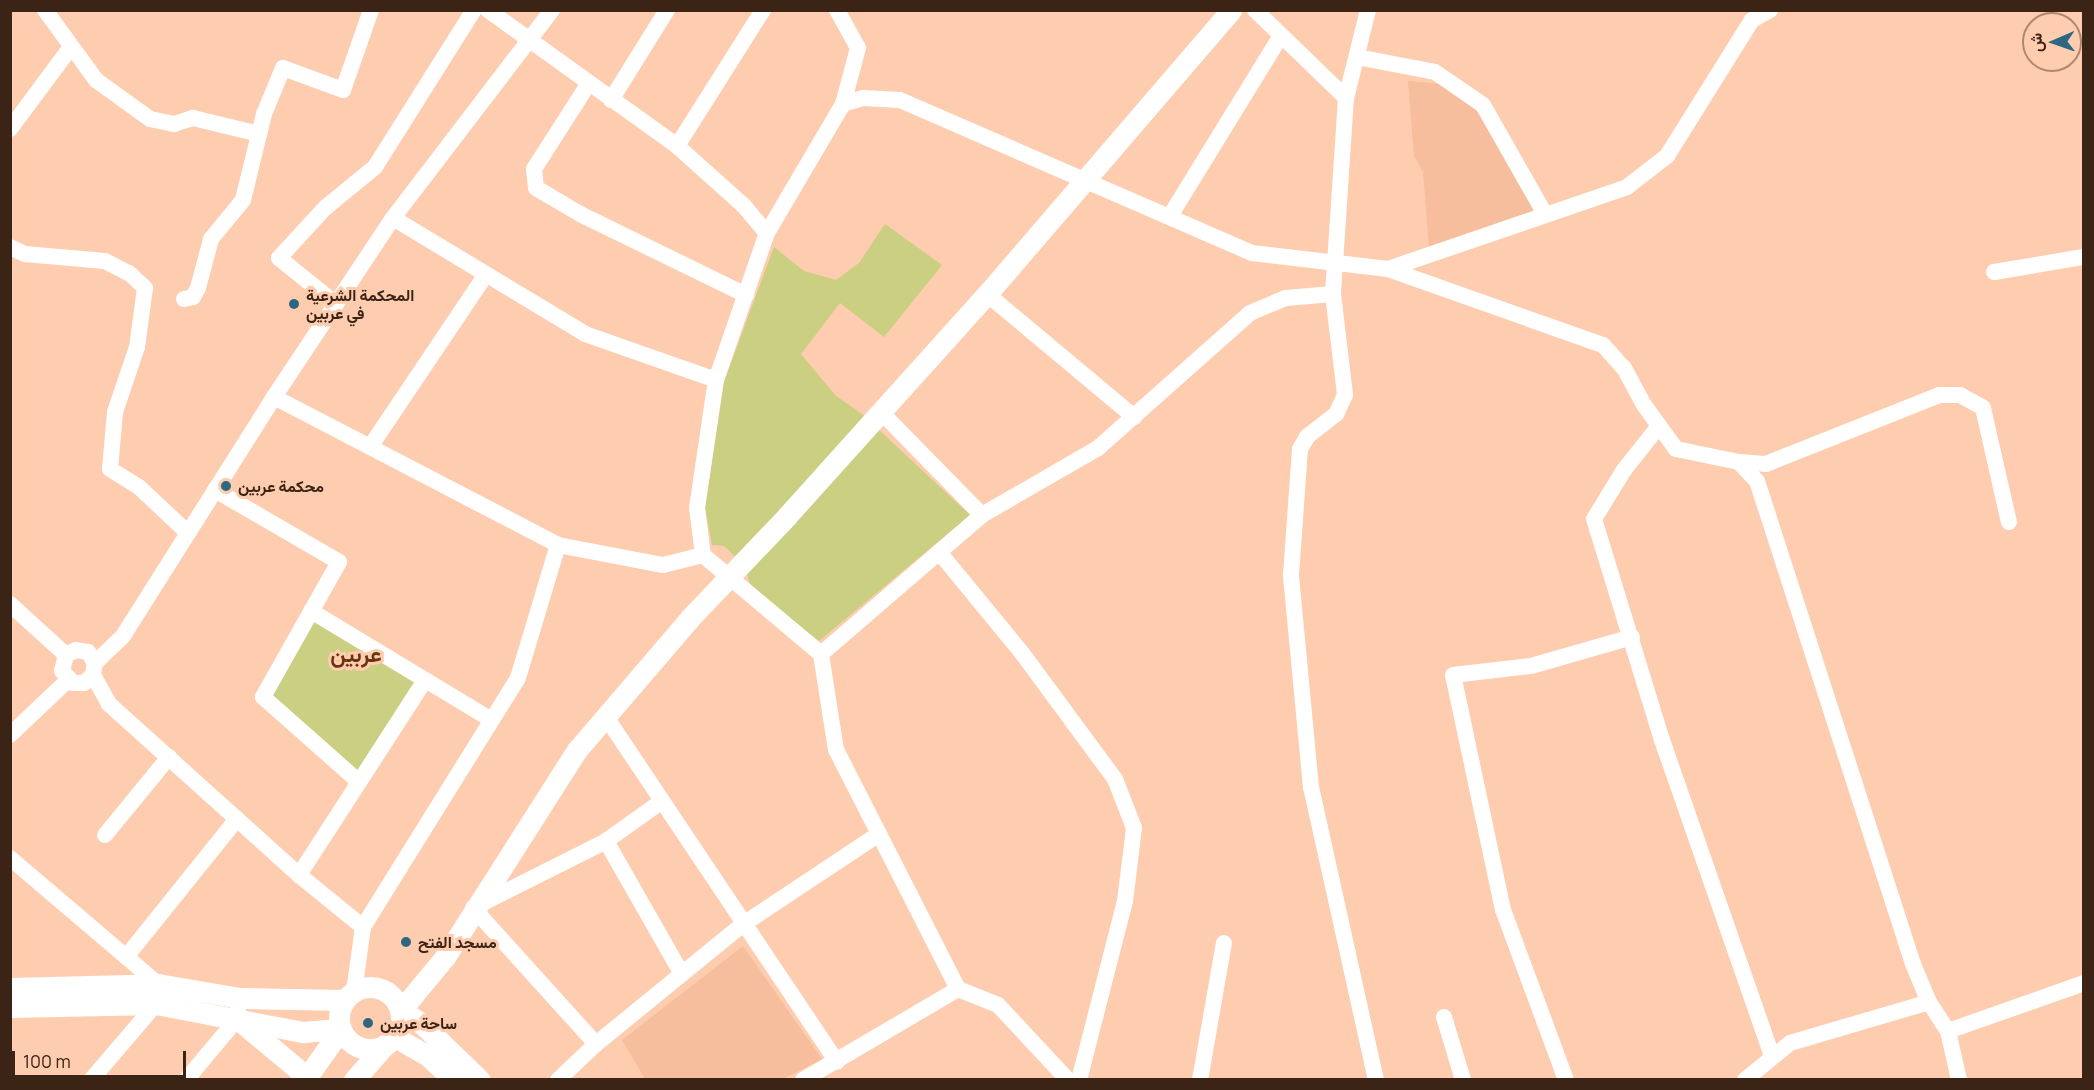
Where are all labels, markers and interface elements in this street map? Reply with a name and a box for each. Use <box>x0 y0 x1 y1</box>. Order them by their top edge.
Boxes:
north arrow <box>2022 12 2082 72</box>
text: ش <box>2025 33 2047 53</box>
place label: المحكمة الشرعية في عربين <box>306 285 414 323</box>
marker: المحكمة الشرعية في عربين <box>287 297 301 311</box>
place label: محكمة عربين <box>238 476 324 496</box>
marker: محكمة عربين <box>219 479 233 493</box>
district label: عربين <box>330 642 382 668</box>
place label: مسجد الفتح <box>418 932 497 952</box>
marker: مسجد الفتح <box>399 935 413 949</box>
place label: ساحة عربين <box>380 1013 457 1033</box>
marker: ساحة عربين <box>361 1016 375 1030</box>
scale bar <box>15 1039 189 1077</box>
text: 100 m <box>23 1049 71 1073</box>

